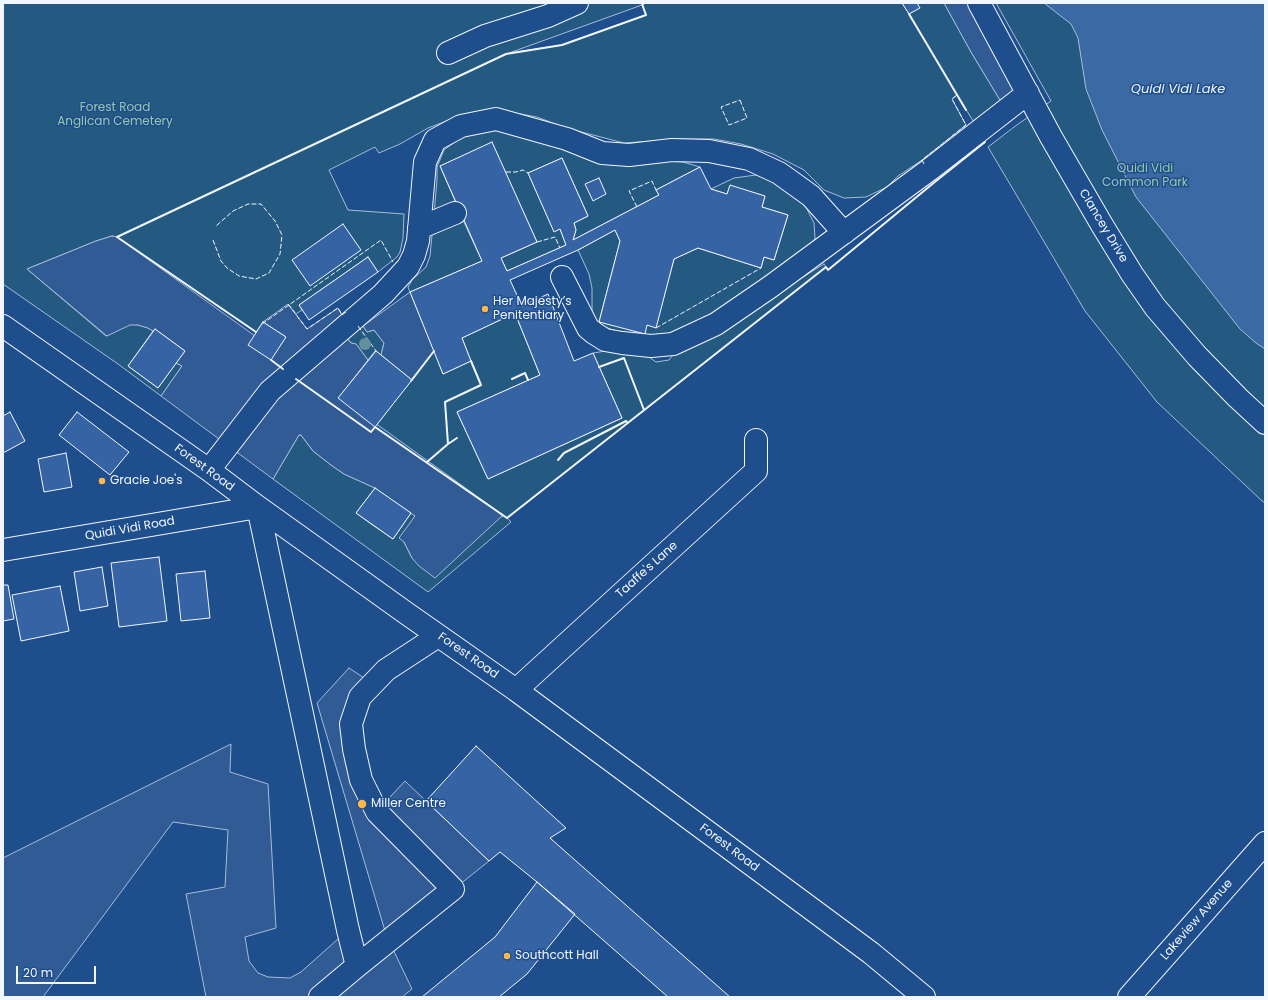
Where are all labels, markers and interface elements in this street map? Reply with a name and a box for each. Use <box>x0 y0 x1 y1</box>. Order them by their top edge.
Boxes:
water label: Quidi Vidi Lake <box>1131 82 1225 98</box>
park label: Forest Road Anglican Cemetery <box>57 101 173 129</box>
park label: Quidi Vidi Common Park <box>1102 162 1188 190</box>
street label: Clancey Drive <box>1076 187 1130 265</box>
place label: Her Majesty’s Penitentiary <box>493 295 572 323</box>
marker: Her Majesty’s Penitentiary <box>480 304 490 314</box>
street label: Forest Road <box>171 441 237 495</box>
place label: Gracie Joe's <box>110 474 182 488</box>
marker: Gracie Joe's <box>97 476 107 486</box>
street label: Quidi Vidi Road <box>84 514 176 544</box>
street label: Taaffe's Lane <box>613 539 681 601</box>
street label: Forest Road <box>435 630 501 682</box>
place label: Miller Centre <box>371 797 446 811</box>
marker: Miller Centre <box>356 798 368 810</box>
street label: Forest Road <box>696 821 762 875</box>
street label: Lakeview Avenue <box>1158 877 1236 963</box>
place label: Southcott Hall <box>515 949 599 963</box>
marker: Southcott Hall <box>502 951 512 961</box>
scale bar <box>18 958 98 984</box>
text: 20 m <box>23 964 53 981</box>

